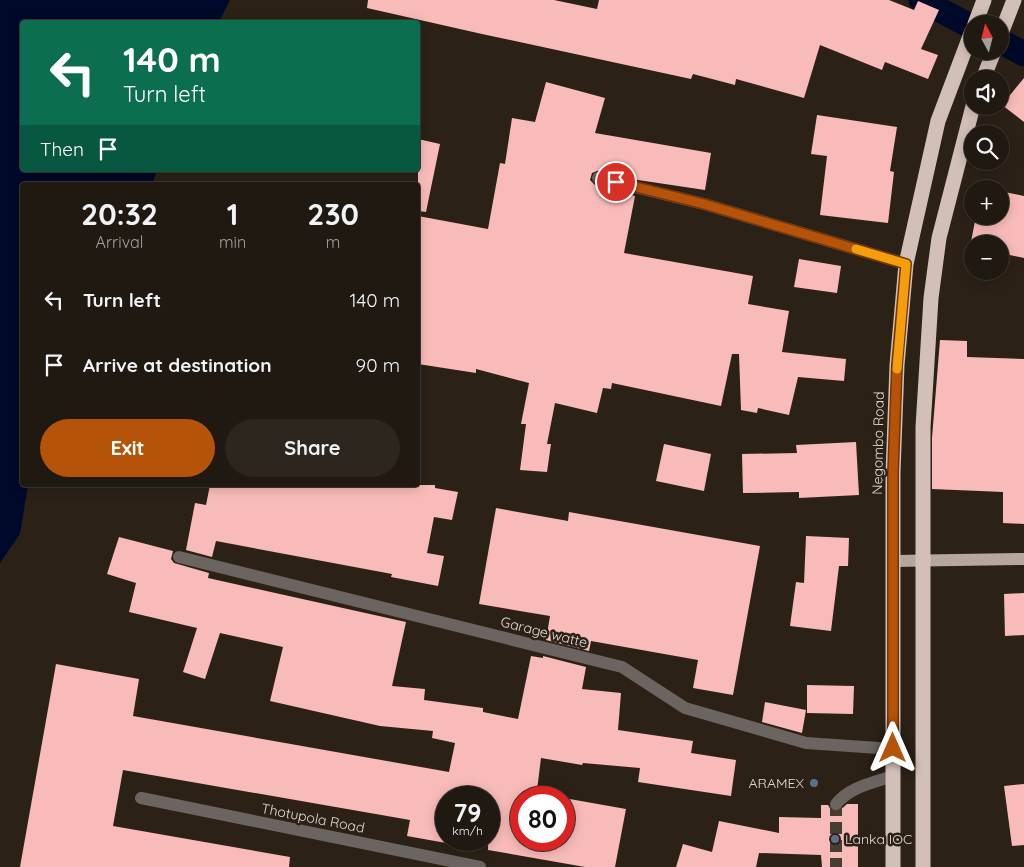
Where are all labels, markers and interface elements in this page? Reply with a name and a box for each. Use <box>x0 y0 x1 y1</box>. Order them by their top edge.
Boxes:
north arrow <box>964 15 1009 60</box>
map controls <box>964 15 1009 280</box>
text: 140 m <box>123 37 221 81</box>
icon: left <box>40 40 105 105</box>
button: sound <box>964 70 1009 115</box>
text: Turn left <box>123 80 206 108</box>
button: search <box>964 125 1009 170</box>
icon: arrive <box>94 135 122 163</box>
text: Then <box>40 137 84 161</box>
pin <box>595 161 637 203</box>
icon: arrive <box>602 168 630 196</box>
button: + <box>964 180 1009 225</box>
text: 20:32 <box>81 195 158 233</box>
text: 1 <box>227 195 238 233</box>
text: 230 <box>307 195 359 233</box>
text: Arrival <box>96 232 143 252</box>
text: min <box>219 232 246 252</box>
text: m <box>326 232 340 252</box>
button: − <box>964 235 1009 280</box>
icon: left <box>40 286 68 314</box>
text: Turn left <box>83 288 161 312</box>
text: 140 m <box>349 288 400 312</box>
icon: arrive <box>40 351 68 379</box>
text: Arrive at destination <box>83 353 272 377</box>
text: 90 m <box>356 353 400 377</box>
street label: Negombo Road <box>868 391 888 495</box>
button: Exit <box>40 419 215 477</box>
button: Share <box>225 419 400 477</box>
street label: Garage watte <box>499 613 589 651</box>
position arrow <box>866 721 918 773</box>
place label: ARAMEX <box>748 774 805 792</box>
marker: ARAMEX <box>808 777 820 789</box>
speed limit sign: 80 <box>510 786 575 851</box>
text: 79 <box>454 797 481 828</box>
street label: Thotupola Road <box>260 799 366 837</box>
text: km/h <box>452 823 483 838</box>
place label: Lanka IOC <box>845 830 912 848</box>
marker: Lanka IOC <box>829 833 841 845</box>

